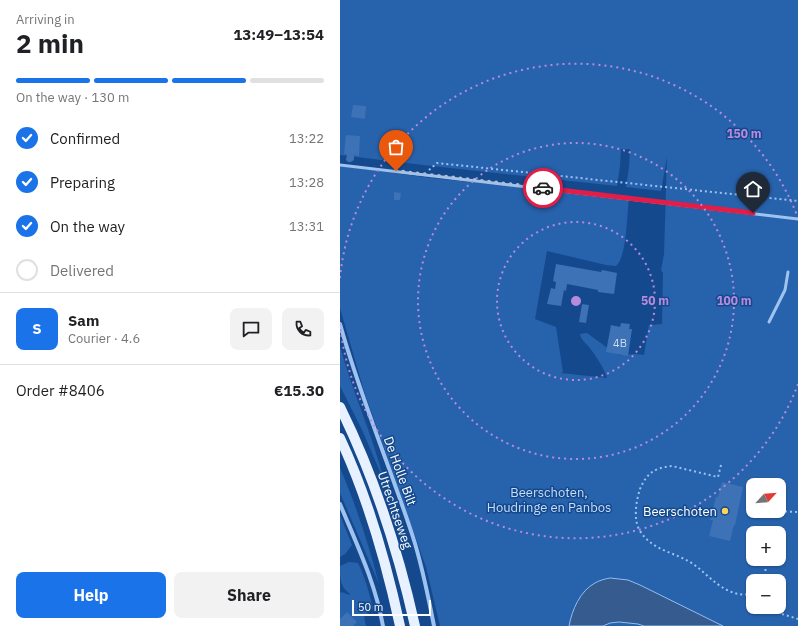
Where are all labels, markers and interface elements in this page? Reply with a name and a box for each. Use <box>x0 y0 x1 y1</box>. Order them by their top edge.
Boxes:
text: Arriving in <box>16 11 75 28</box>
text: 13:49–13:54 <box>233 25 324 44</box>
text: 2 min <box>16 26 84 60</box>
text: On the way · 130 m <box>16 89 129 106</box>
text: 150 m <box>726 126 762 141</box>
icon: check <box>16 127 38 149</box>
text: Confirmed <box>50 129 120 148</box>
text: 13:22 <box>289 130 324 147</box>
pin <box>379 130 413 171</box>
icon: bag <box>385 136 407 158</box>
courier <box>523 168 563 208</box>
icon: check <box>16 171 38 193</box>
pin <box>736 172 770 213</box>
text: Preparing <box>50 173 115 192</box>
text: 13:28 <box>289 174 324 191</box>
icon: car <box>532 177 554 199</box>
icon: home <box>742 178 764 200</box>
icon: check <box>16 215 38 237</box>
text: On the way <box>50 217 125 236</box>
text: 13:31 <box>289 218 324 235</box>
text: Delivered <box>50 261 114 280</box>
text: 50 m <box>641 293 669 308</box>
text: 100 m <box>716 293 752 308</box>
centre of rings <box>569 294 583 308</box>
button: chat <box>230 308 272 350</box>
button: phone <box>282 308 324 350</box>
text: Sam <box>68 311 99 330</box>
text: S <box>32 319 42 338</box>
text: Courier · 4.6 <box>68 330 140 347</box>
house number: 4B <box>613 336 627 350</box>
text: Order #8406 <box>16 381 105 400</box>
text: €15.30 <box>274 381 324 400</box>
street label: De Holle Bilt <box>380 434 420 508</box>
street label: Utrechtseweg <box>374 469 416 551</box>
north arrow <box>746 478 786 518</box>
map controls <box>746 478 786 614</box>
park label: Beerschoten, Houdringe en Panbos <box>487 484 611 516</box>
place label: Beerschoten <box>643 503 717 520</box>
marker: Beerschoten <box>720 506 730 516</box>
button: + <box>746 526 786 566</box>
button: Help <box>16 572 166 618</box>
button: Share <box>174 572 324 618</box>
button: − <box>746 574 786 614</box>
scale bar <box>352 598 431 617</box>
text: 50 m <box>358 600 383 614</box>

